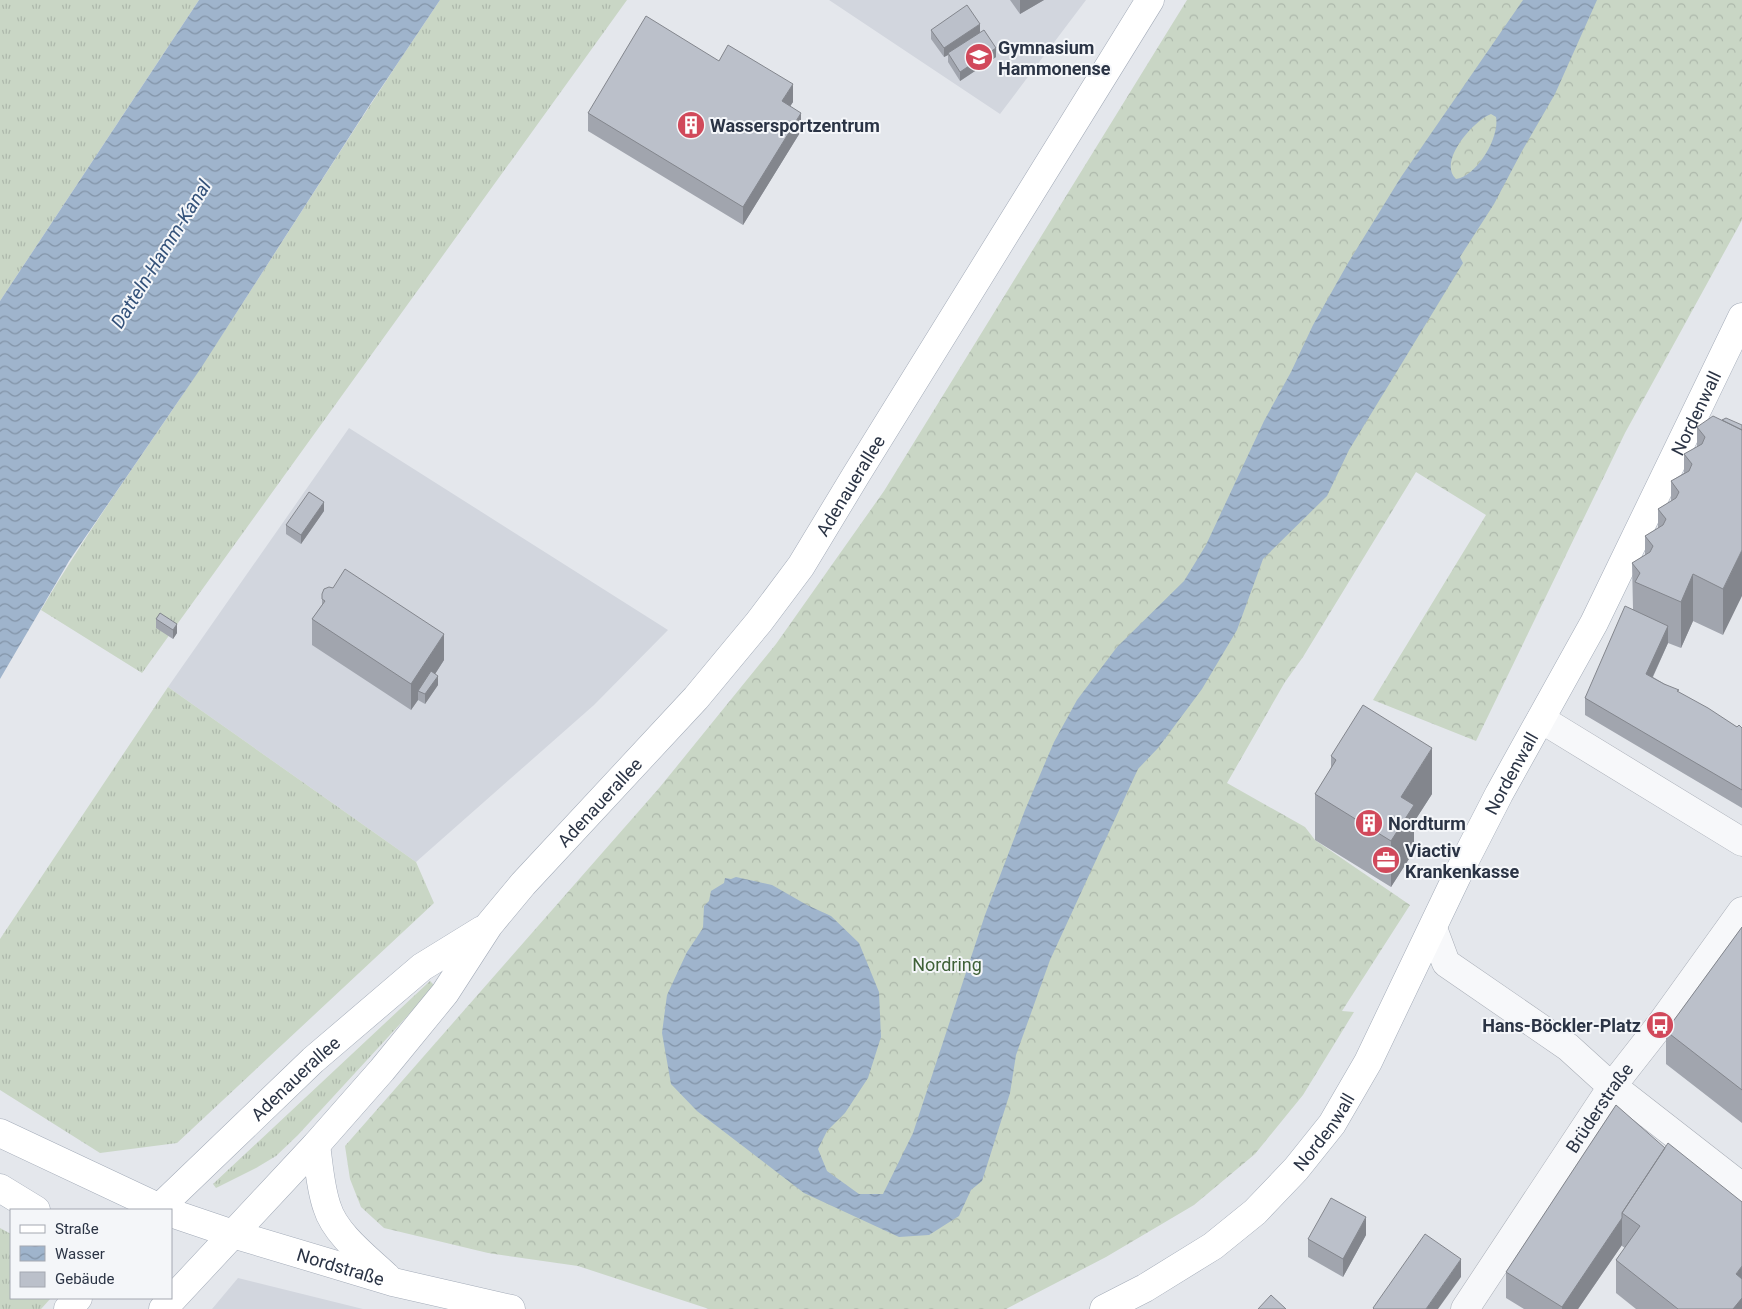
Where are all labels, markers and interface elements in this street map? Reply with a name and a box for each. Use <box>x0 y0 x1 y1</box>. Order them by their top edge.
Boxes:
place label: Gymnasium Hammonense <box>998 37 1111 79</box>
school or university icon: Gymnasium Hammonense <box>964 42 994 72</box>
building icon: Wassersportzentrum <box>676 110 706 140</box>
place label: Wassersportzentrum <box>710 115 880 136</box>
water label: Datteln-Hamm-Kanal <box>106 175 216 332</box>
street label: Nordenwall <box>1666 368 1725 458</box>
street label: Adenauerallee <box>811 431 889 540</box>
street label: Nordenwall <box>1480 728 1542 818</box>
street label: Adenauerallee <box>553 753 646 851</box>
building icon: Nordturm <box>1354 808 1384 838</box>
place label: Nordturm <box>1388 813 1466 834</box>
place label: Viactiv Krankenkasse <box>1405 840 1519 882</box>
office icon: Viactiv Krankenkasse <box>1371 845 1401 875</box>
park label: Nordring <box>912 954 982 975</box>
bus stop icon: Hans-Böckler-Platz <box>1645 1010 1675 1040</box>
place label: Hans-Böckler-Platz <box>1482 1015 1641 1036</box>
street label: Adenauerallee <box>246 1031 344 1125</box>
street label: Brüderstraße <box>1561 1058 1637 1156</box>
street label: Nordenwall <box>1289 1089 1358 1175</box>
legend <box>10 1209 172 1299</box>
text: Straße <box>55 1220 99 1238</box>
street label: Nordstraße <box>295 1243 387 1289</box>
text: Wasser <box>55 1245 105 1263</box>
text: Gebäude <box>55 1270 114 1288</box>

